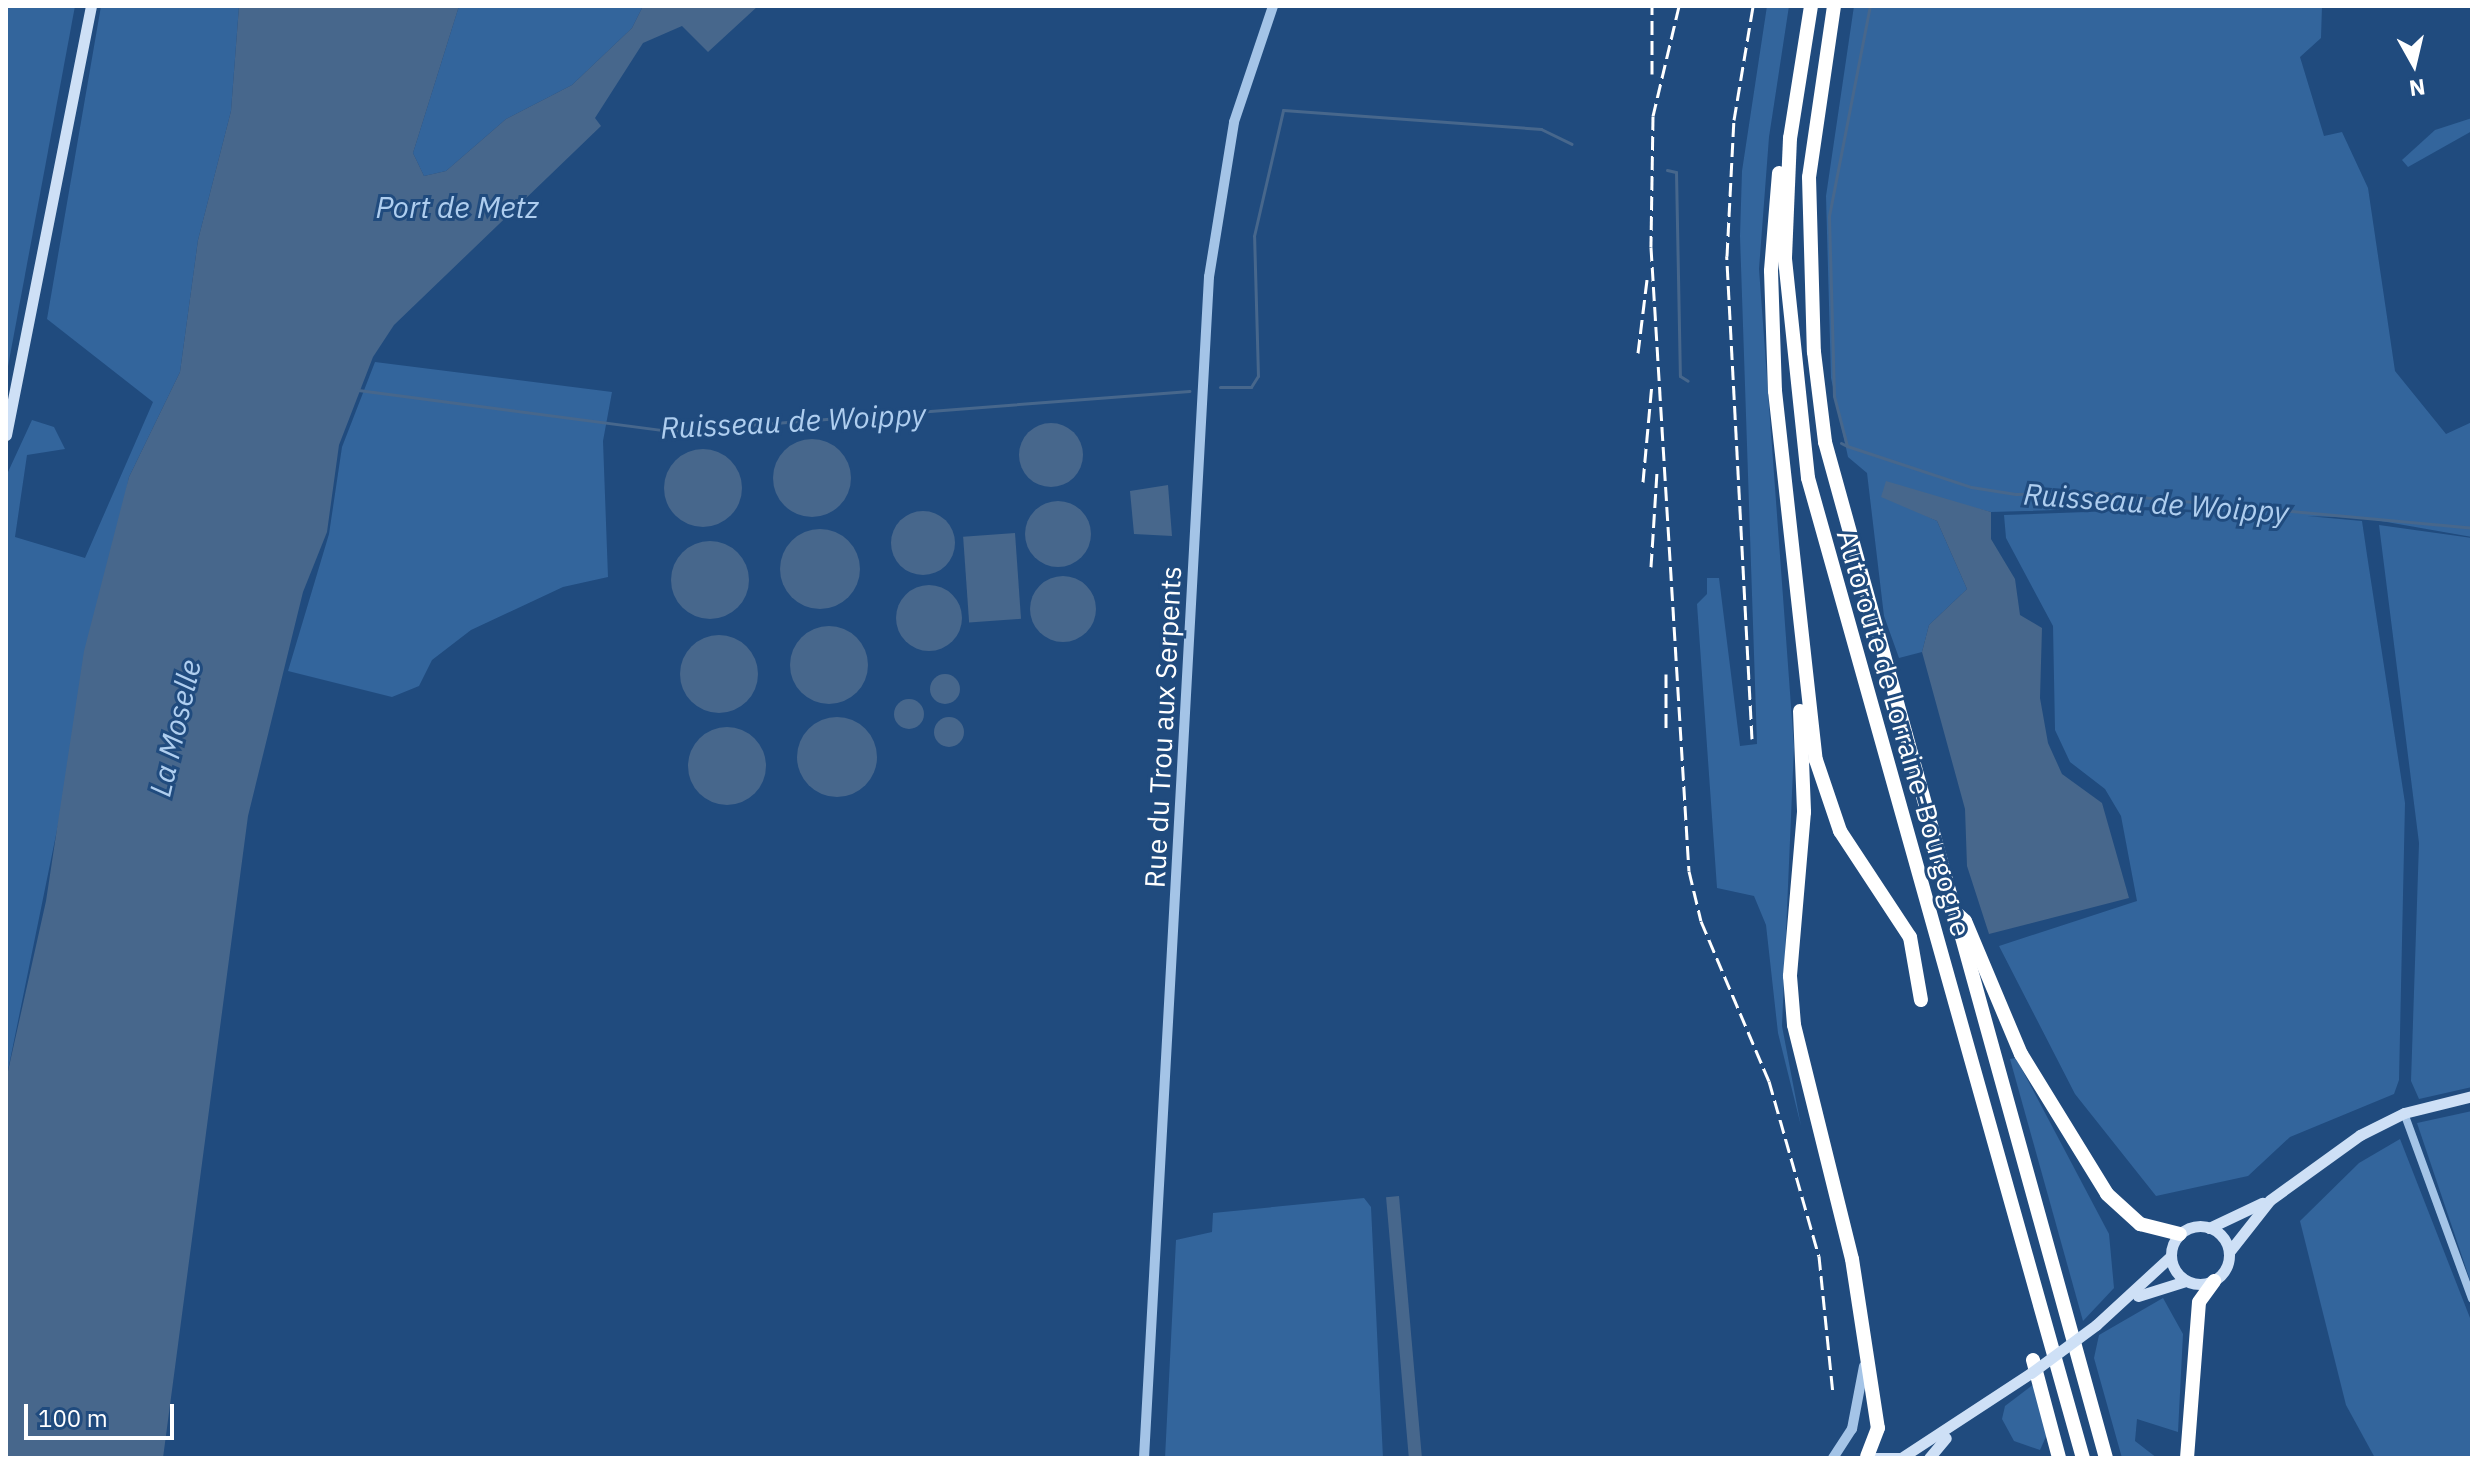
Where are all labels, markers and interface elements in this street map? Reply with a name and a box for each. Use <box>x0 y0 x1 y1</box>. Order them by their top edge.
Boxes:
north arrow <box>2374 24 2454 104</box>
text: N <box>2408 73 2427 104</box>
water label: Port de Metz <box>375 189 539 225</box>
water label: Ruisseau de Woippy <box>659 396 927 446</box>
water label: Ruisseau de Woippy <box>2022 476 2290 530</box>
street label: Autoroute de Lorraine-Bourgogne <box>1830 526 1978 940</box>
street label: Rue du Trou aux Serpents <box>1138 565 1188 889</box>
water label: La Moselle <box>142 656 208 800</box>
scale bar <box>28 1388 178 1438</box>
text: 100 m <box>38 1402 108 1434</box>

